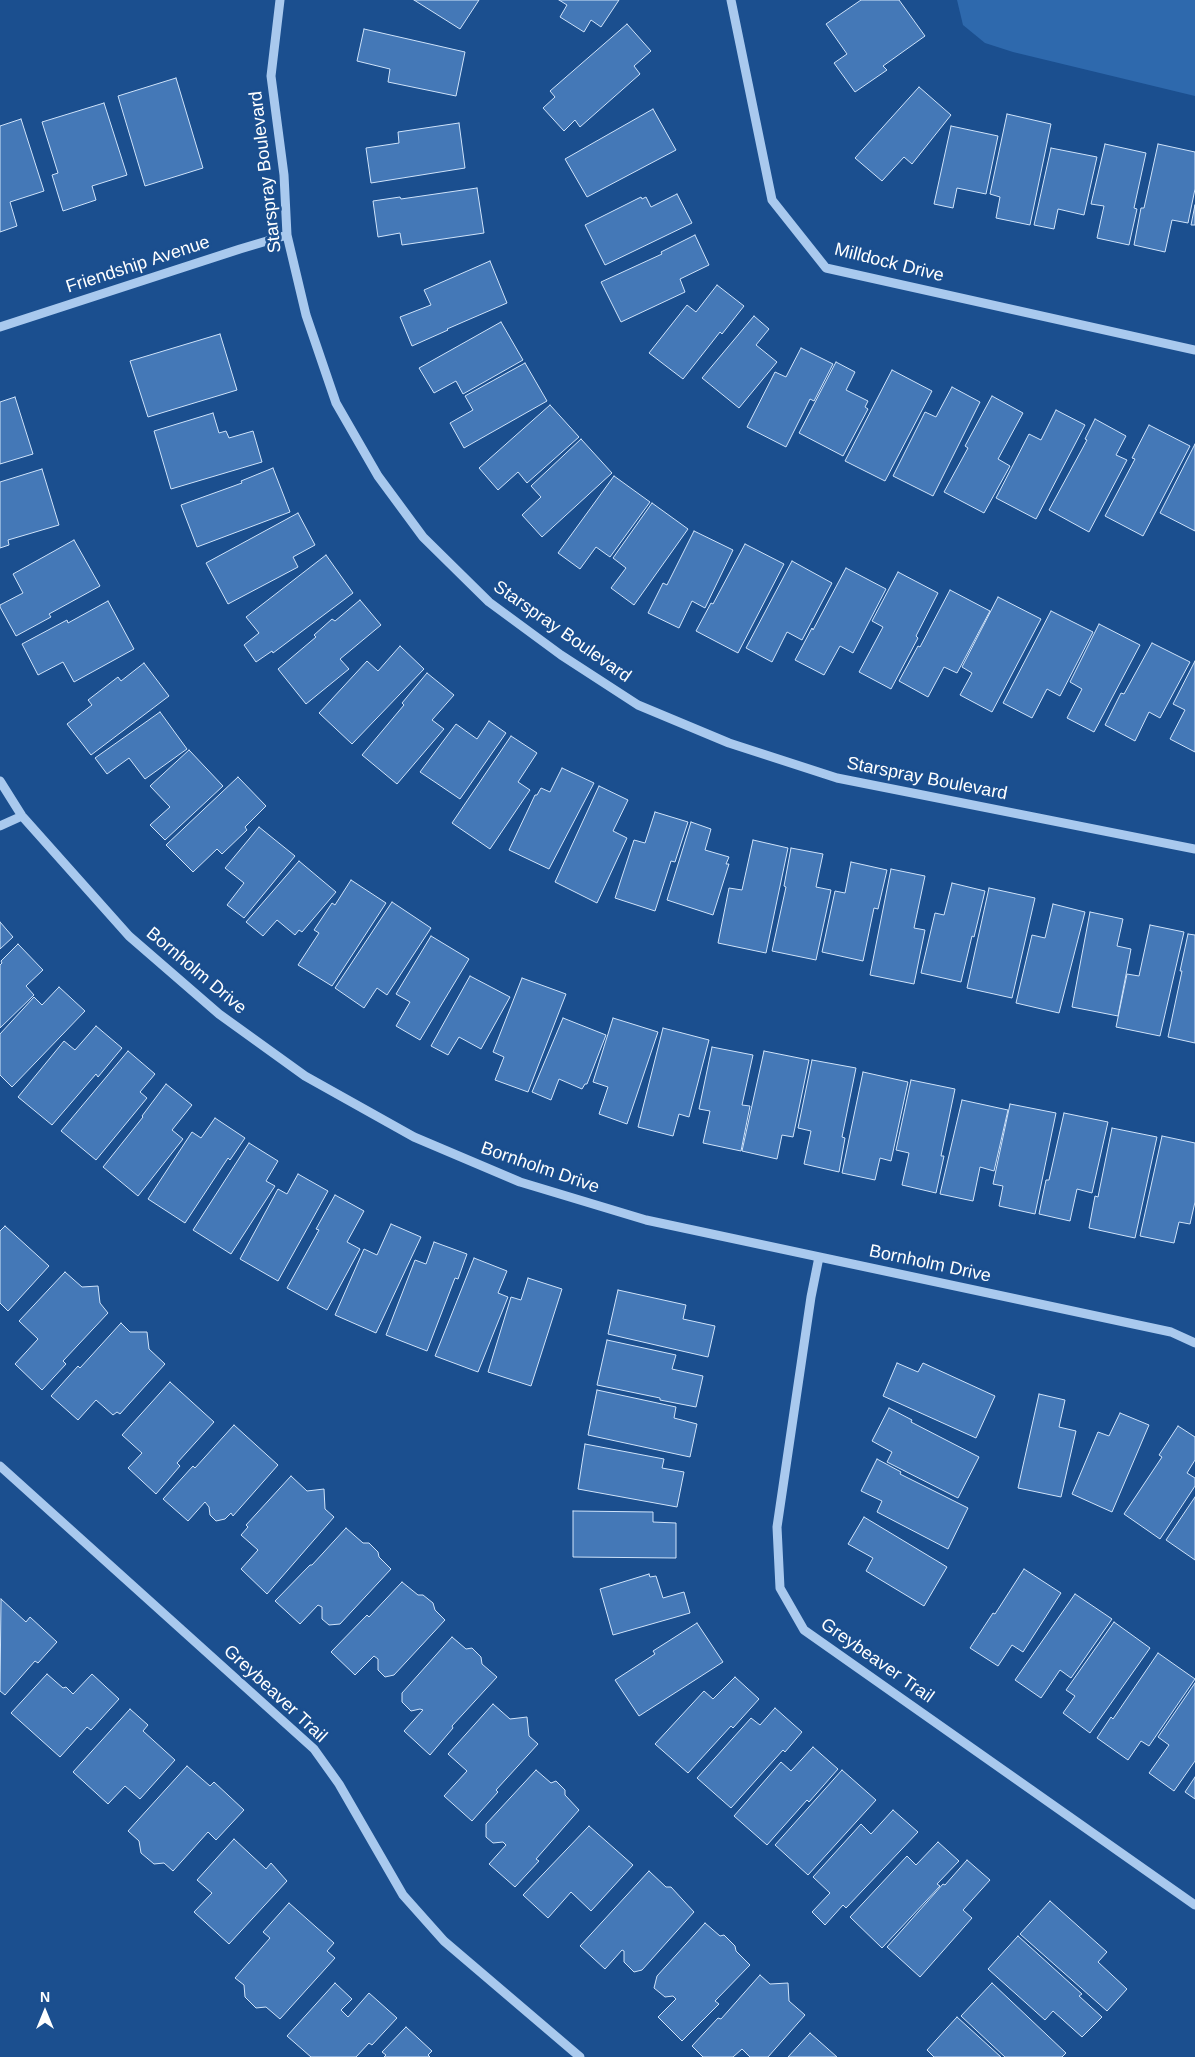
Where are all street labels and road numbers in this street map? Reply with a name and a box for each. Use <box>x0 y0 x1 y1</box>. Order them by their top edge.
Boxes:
street label: Starspray Boulevard <box>245 90 287 254</box>
street label: Friendship Avenue <box>63 232 213 298</box>
street label: Milldock Drive <box>832 239 946 287</box>
street label: Starspray Boulevard <box>489 576 635 688</box>
street label: Starspray Boulevard <box>845 753 1009 805</box>
street label: Bornholm Drive <box>142 923 250 1019</box>
street label: Bornholm Drive <box>478 1138 602 1198</box>
street label: Bornholm Drive <box>867 1241 993 1287</box>
street label: Greybeaver Trail <box>816 1614 938 1708</box>
street label: Greybeaver Trail <box>219 1641 331 1747</box>

